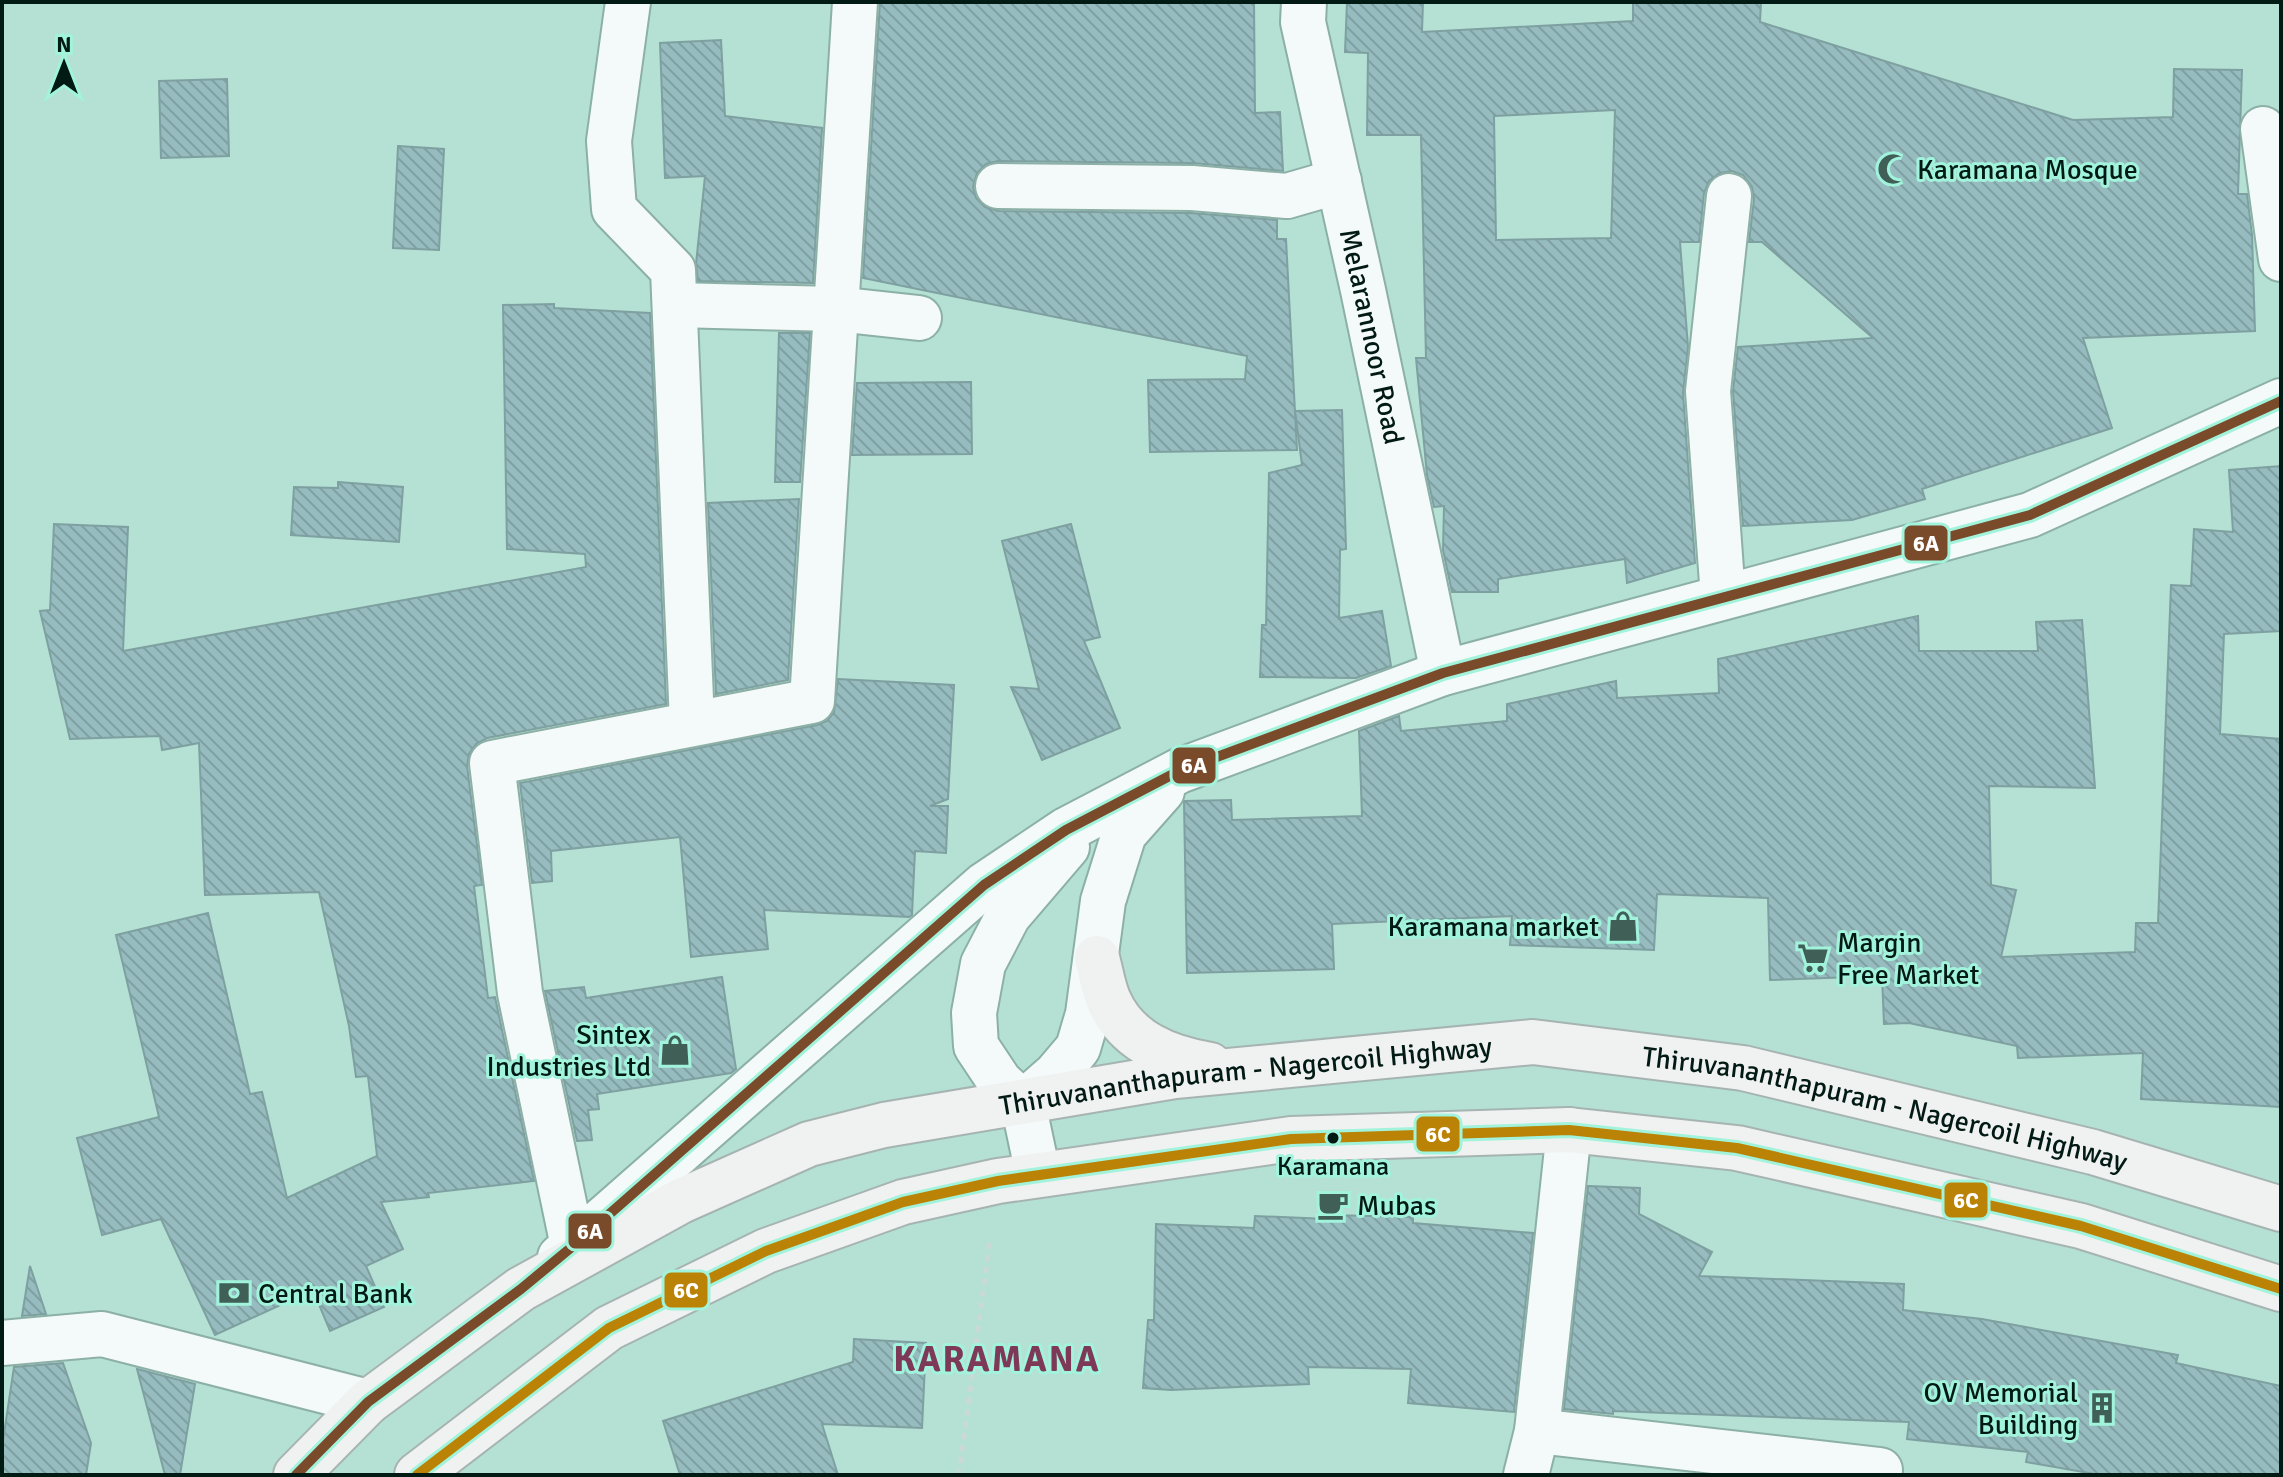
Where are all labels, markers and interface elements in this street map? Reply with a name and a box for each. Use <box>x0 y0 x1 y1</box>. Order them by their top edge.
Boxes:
north arrow <box>24 24 104 104</box>
text: N <box>56 31 72 58</box>
mosque icon: Karamana Mosque <box>1876 152 1910 186</box>
place label: Karamana Mosque <box>1917 153 2138 187</box>
street label: Melarannoor Road <box>1332 226 1411 447</box>
line badge: 6A <box>1903 524 1949 562</box>
text: 6A <box>1913 530 1939 557</box>
line badge: 6A <box>1171 746 1217 785</box>
text: 6A <box>1181 752 1207 779</box>
shop icon: Karamana market <box>1606 909 1640 943</box>
place label: Karamana market <box>1388 910 1599 944</box>
place label: Margin Free Market <box>1837 926 1980 992</box>
supermarket icon: Margin Free Market <box>1796 941 1830 975</box>
place label: Sintex Industries Ltd <box>486 1018 651 1084</box>
street label: Thiruvananthapuram - Nagercoil Highway <box>997 1030 1494 1123</box>
shop icon: Sintex Industries Ltd <box>658 1033 692 1067</box>
street label: Thiruvananthapuram - Nagercoil Highway <box>1640 1040 2131 1179</box>
line badge: 6C <box>1415 1115 1461 1153</box>
text: 6C <box>1425 1121 1451 1148</box>
marker: Karamana <box>1325 1130 1341 1146</box>
place label: Karamana <box>1277 1151 1389 1183</box>
line badge: 6C <box>1943 1181 1989 1219</box>
text: 6C <box>1953 1187 1979 1214</box>
cafe icon: Mubas <box>1316 1188 1350 1222</box>
place label: Mubas <box>1357 1189 1436 1223</box>
line badge: 6A <box>567 1212 613 1250</box>
text: 6A <box>577 1218 603 1245</box>
line badge: 6C <box>663 1271 709 1309</box>
bank icon: Central Bank <box>217 1276 251 1310</box>
place label: Central Bank <box>258 1277 413 1311</box>
text: 6C <box>673 1277 699 1304</box>
district label: KARAMANA <box>893 1337 1101 1382</box>
place label: OV Memorial Building <box>1923 1376 2078 1442</box>
building icon: OV Memorial Building <box>2085 1391 2119 1425</box>

